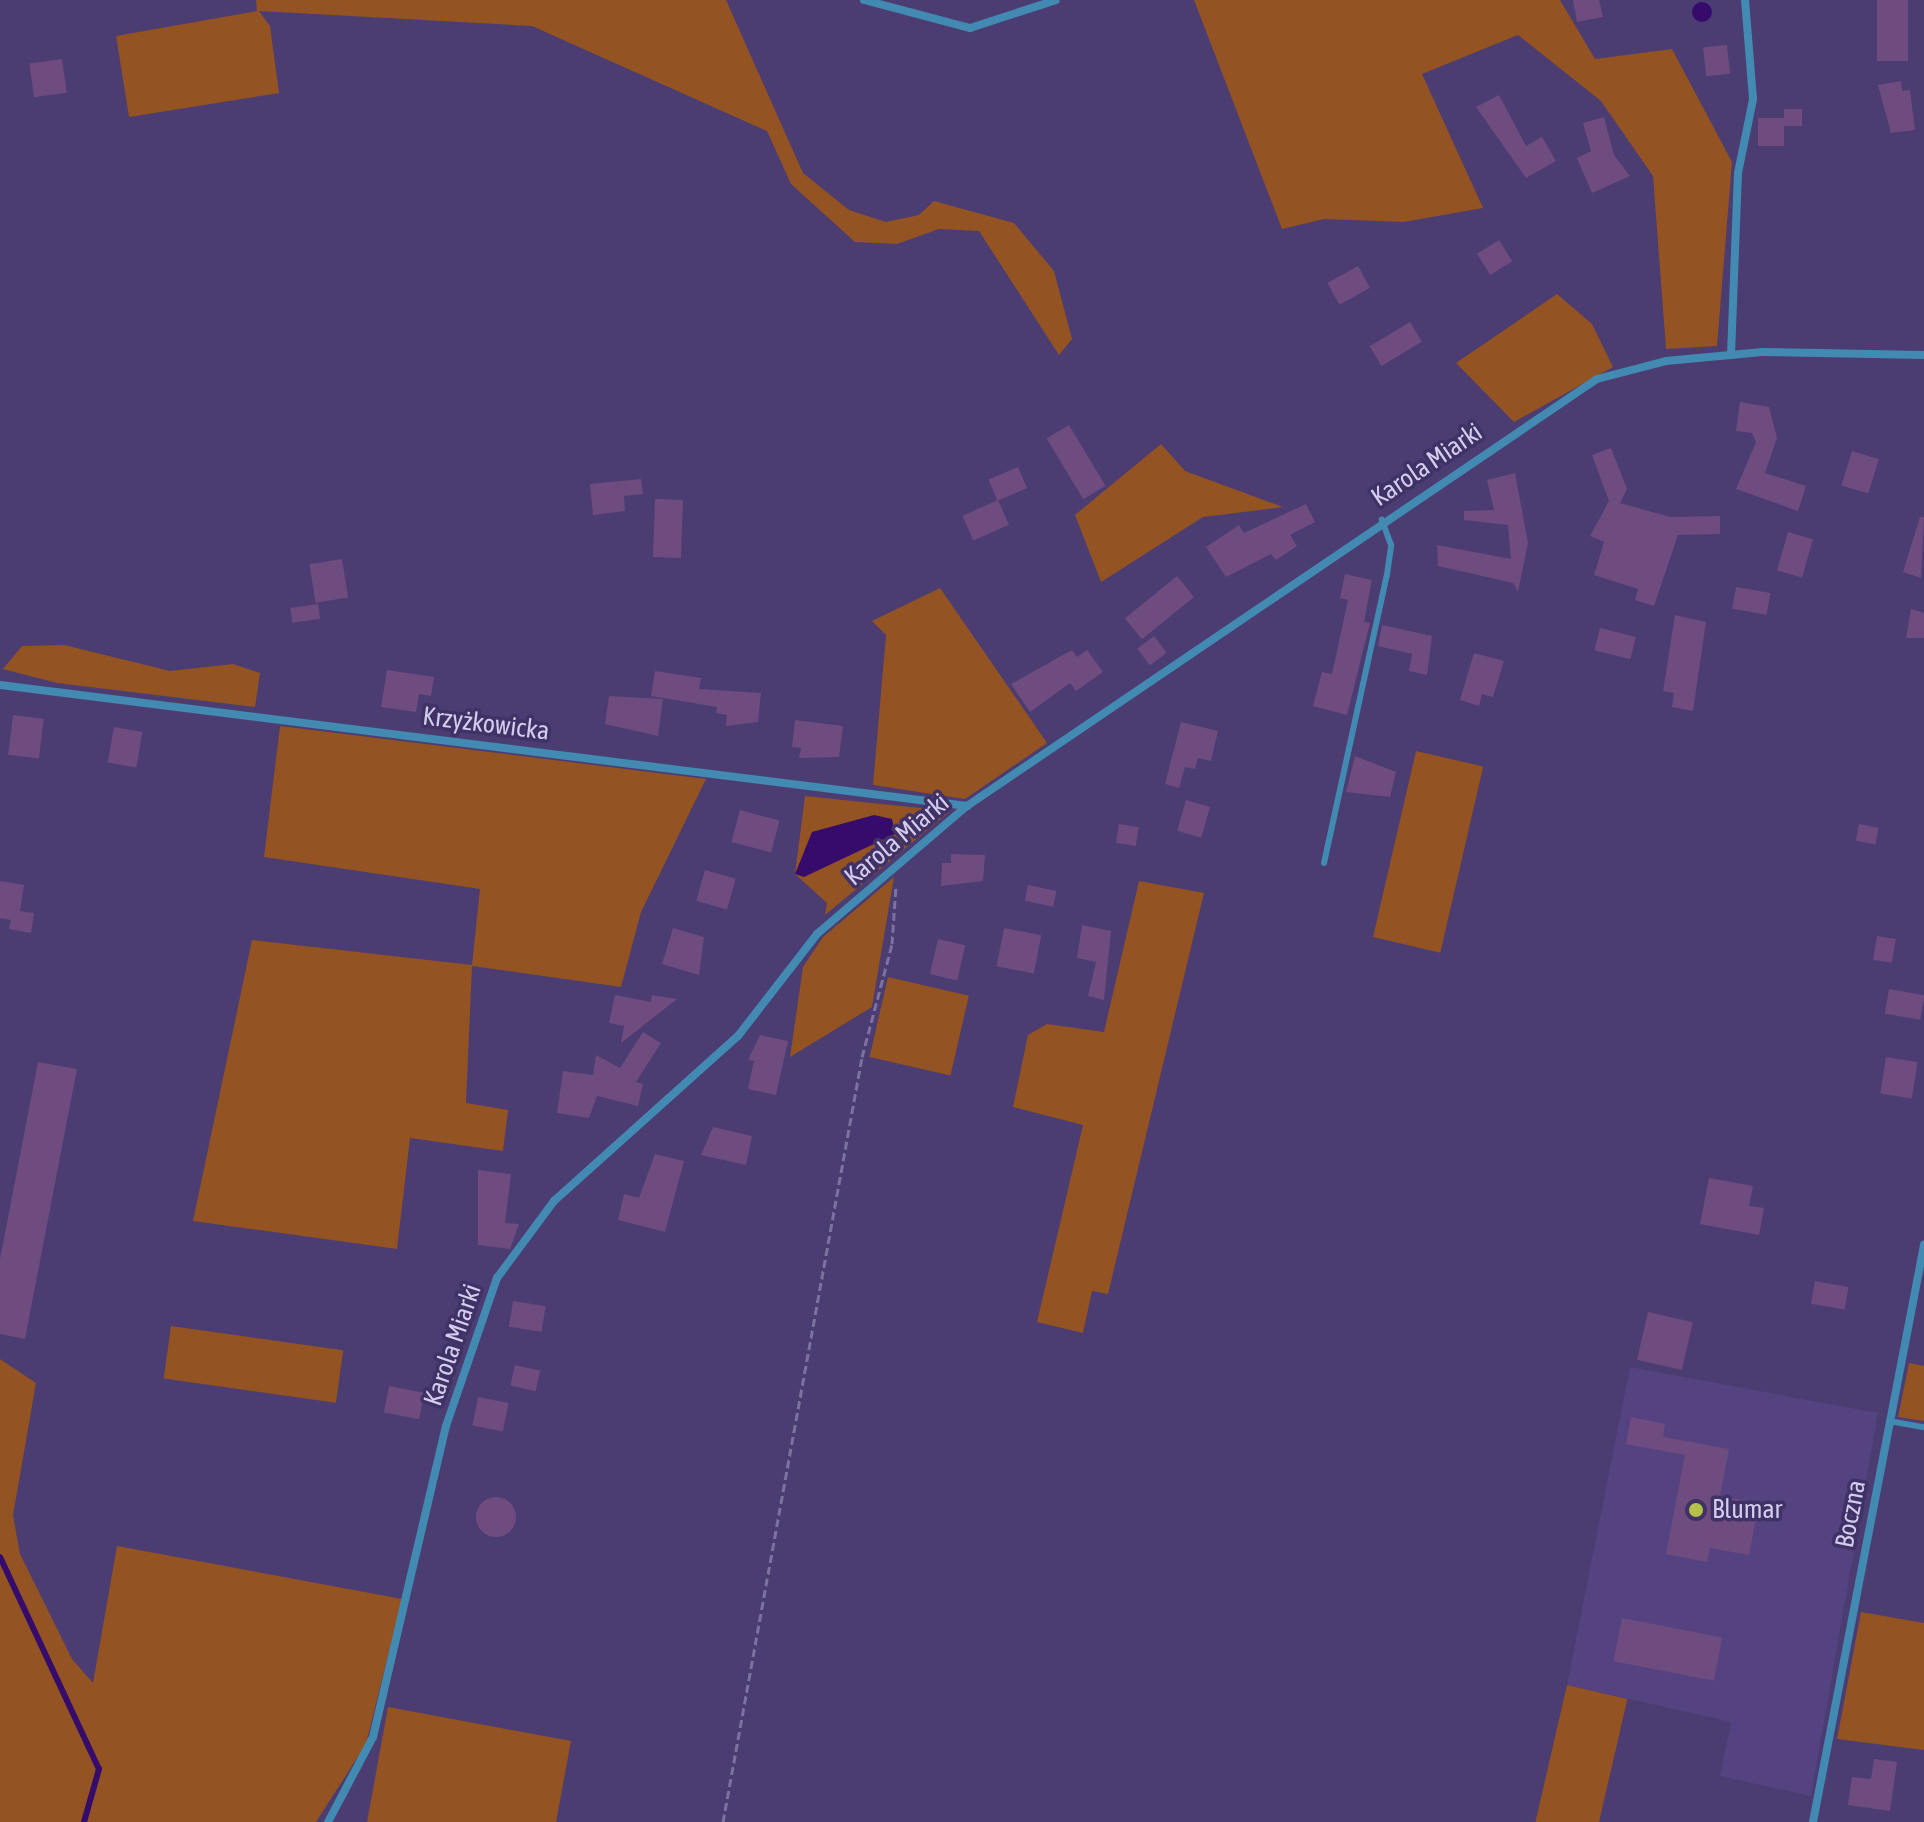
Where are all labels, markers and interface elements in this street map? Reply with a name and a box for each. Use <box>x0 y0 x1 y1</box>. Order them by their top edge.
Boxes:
street label: Karola Miarki <box>1366 417 1488 513</box>
street label: Krzyżkowicka <box>421 701 551 747</box>
street label: Karola Miarki <box>839 787 955 893</box>
street label: Karola Miarki <box>418 1280 488 1410</box>
street label: Boczna <box>1829 1478 1873 1550</box>
place label: Blumar <box>1712 1494 1782 1526</box>
marker: Blumar <box>1687 1501 1705 1519</box>

